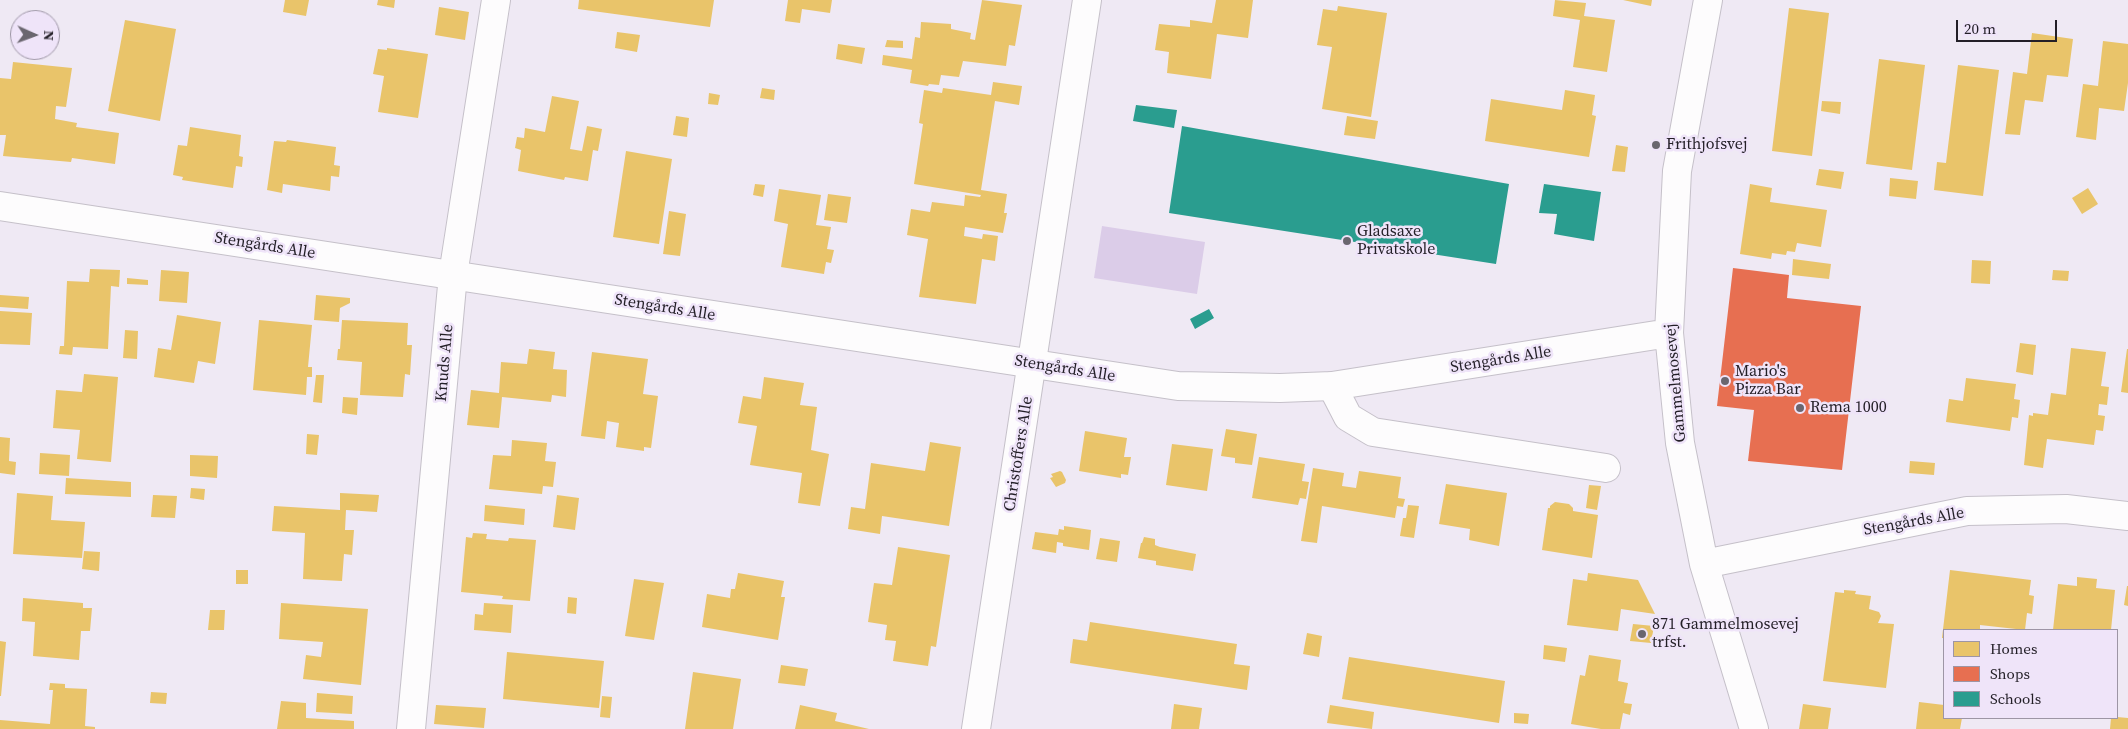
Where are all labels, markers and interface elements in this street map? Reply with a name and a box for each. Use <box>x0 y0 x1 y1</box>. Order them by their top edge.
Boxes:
north arrow <box>10 10 60 60</box>
scale bar <box>1958 10 2059 42</box>
text: 20 m <box>1964 18 1996 39</box>
text: N <box>39 30 59 41</box>
place label: Frithjofsvej <box>1666 135 1747 155</box>
marker: Frithjofsvej <box>1650 139 1662 151</box>
place label: Gladsaxe Privatskole <box>1357 222 1435 260</box>
street label: Stengårds Alle <box>213 229 317 263</box>
marker: Gladsaxe Privatskole <box>1341 235 1353 247</box>
street label: Stengårds Alle <box>613 291 717 325</box>
street label: Gammelmosevej <box>1661 323 1691 443</box>
street label: Knuds Alle <box>432 324 458 402</box>
street label: Stengårds Alle <box>1449 343 1553 377</box>
street label: Stengårds Alle <box>1013 352 1117 386</box>
place label: Mario's Pizza Bar <box>1735 362 1801 400</box>
marker: Mario's Pizza Bar <box>1719 375 1731 387</box>
street label: Christoffers Alle <box>1000 395 1038 513</box>
place label: Rema 1000 <box>1810 398 1887 418</box>
marker: Rema 1000 <box>1794 402 1806 414</box>
street label: Stengårds Alle <box>1862 504 1966 540</box>
place label: 871 Gammelmosevej trfst. <box>1652 615 1799 653</box>
marker: 871 Gammelmosevej trfst. <box>1636 628 1648 640</box>
legend <box>1943 629 2118 719</box>
text: Homes <box>1990 638 2037 659</box>
text: Shops <box>1990 663 2030 684</box>
text: Schools <box>1990 688 2041 709</box>

